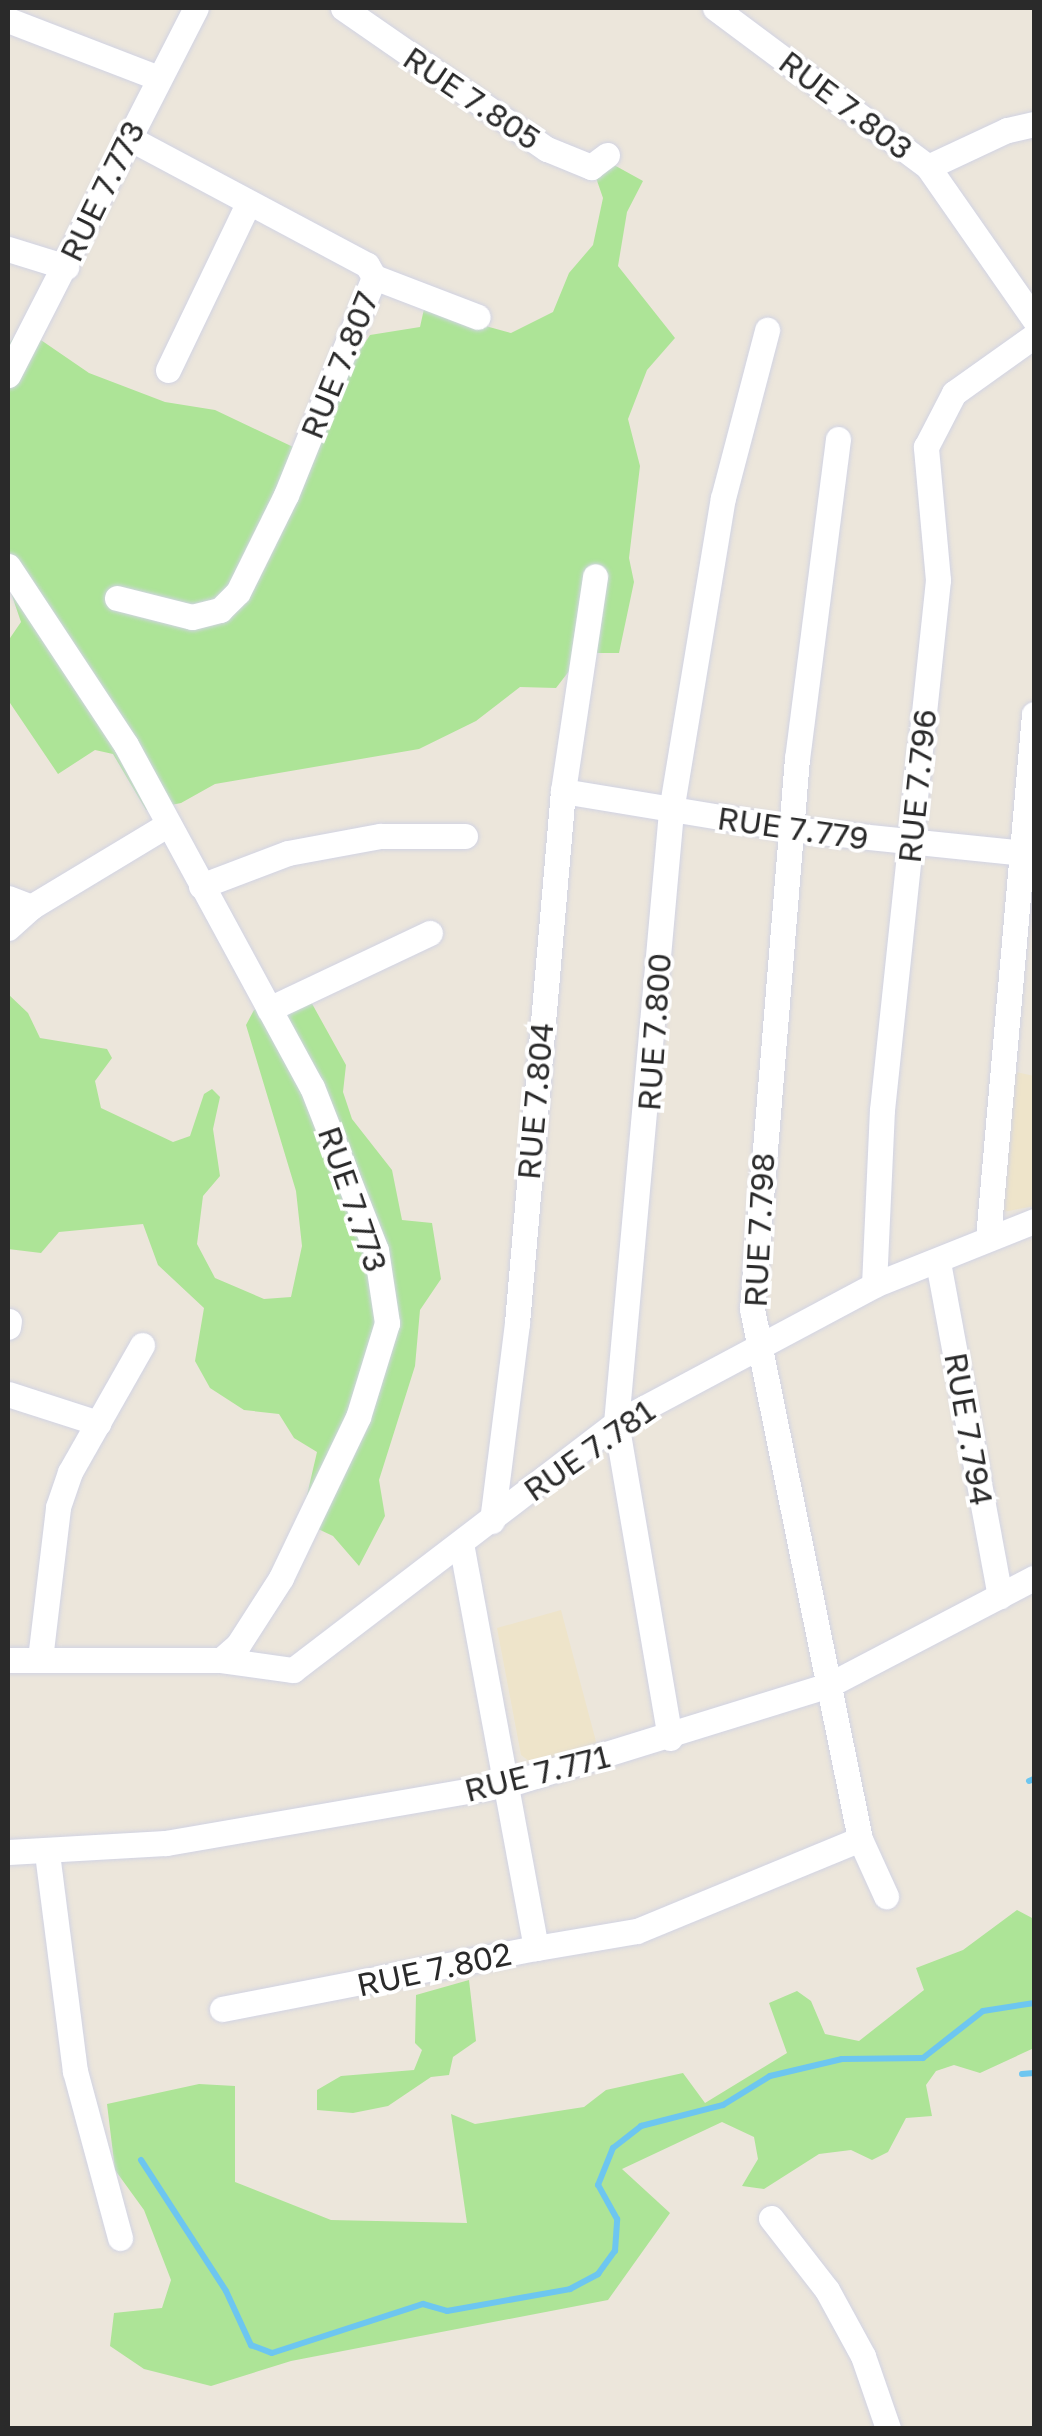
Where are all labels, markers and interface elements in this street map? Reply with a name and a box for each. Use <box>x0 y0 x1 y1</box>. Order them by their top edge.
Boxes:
street label: RUE 7.805 <box>396 38 548 158</box>
street label: RUE 7.803 <box>772 42 920 168</box>
street label: RUE 7.773 <box>52 114 152 268</box>
street label: RUE 7.807 <box>292 286 386 444</box>
street label: RUE 7.796 <box>890 707 944 865</box>
street label: RUE 7.779 <box>715 798 871 858</box>
street label: RUE 7.800 <box>629 952 679 1112</box>
street label: RUE 7.804 <box>509 1021 561 1181</box>
street label: RUE 7.773 <box>310 1121 396 1277</box>
street label: RUE 7.798 <box>736 1152 782 1308</box>
street label: RUE 7.794 <box>937 1349 1001 1509</box>
street label: RUE 7.781 <box>516 1391 662 1509</box>
street label: RUE 7.771 <box>460 1736 614 1810</box>
street label: RUE 7.802 <box>353 1934 515 2004</box>

